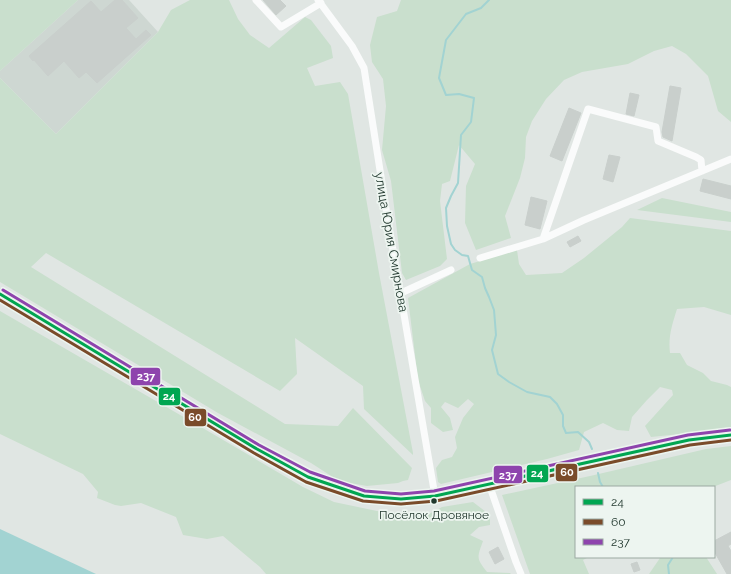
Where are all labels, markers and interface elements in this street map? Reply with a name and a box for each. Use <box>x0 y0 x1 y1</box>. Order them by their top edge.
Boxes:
street label: улица Юрия Смирнова <box>372 171 411 313</box>
line badge: 237 <box>130 367 161 386</box>
text: 237 <box>137 370 156 383</box>
line badge: 24 <box>158 387 181 406</box>
text: 24 <box>163 390 175 403</box>
line badge: 60 <box>184 408 207 427</box>
text: 60 <box>188 411 202 424</box>
line badge: 60 <box>555 463 578 482</box>
line badge: 24 <box>526 464 549 483</box>
line badge: 237 <box>493 465 523 484</box>
text: 60 <box>560 466 574 479</box>
text: 24 <box>531 467 543 480</box>
text: 237 <box>499 469 518 482</box>
legend <box>575 486 715 558</box>
text: 24 <box>611 495 624 509</box>
marker: Посёлок Дровяное <box>429 496 439 506</box>
place label: Посёлок Дровяное <box>379 508 489 522</box>
text: 60 <box>611 515 626 529</box>
text: 237 <box>611 535 631 549</box>

